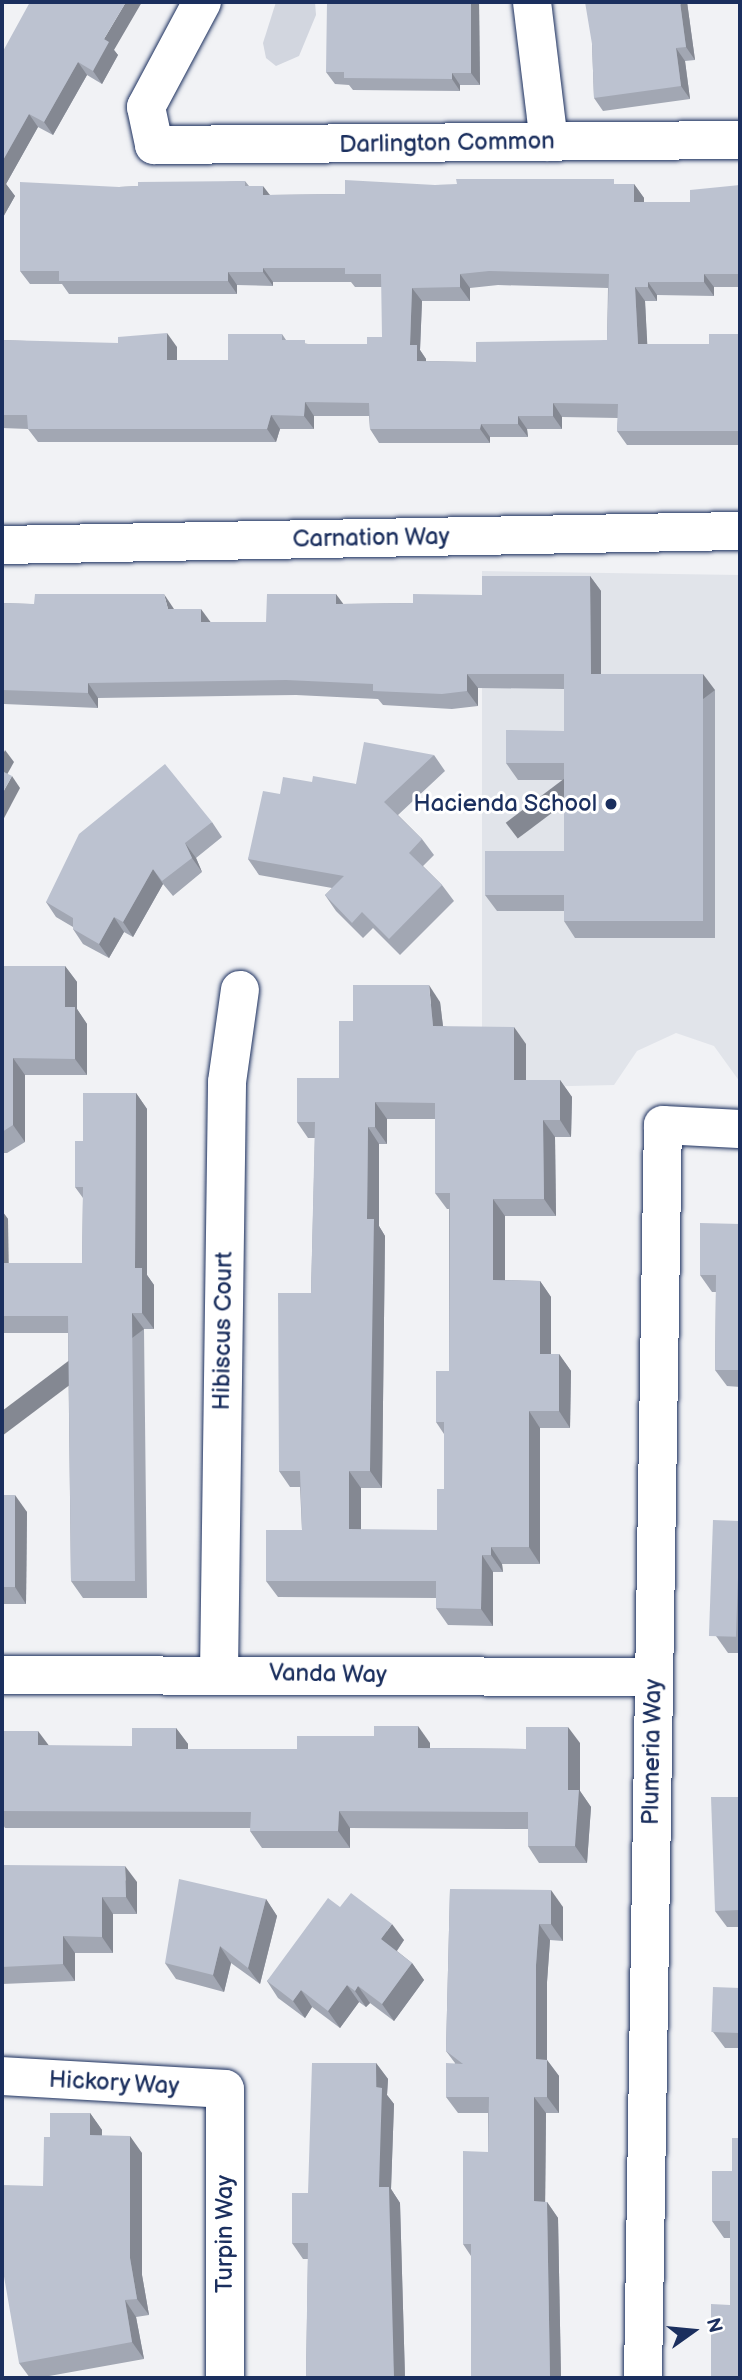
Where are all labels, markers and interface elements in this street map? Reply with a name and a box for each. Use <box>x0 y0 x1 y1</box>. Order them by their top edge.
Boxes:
street label: Darlington Common <box>339 127 555 159</box>
street label: Carnation Way <box>292 522 450 554</box>
place label: Hacienda School <box>413 790 597 818</box>
marker: Hacienda School <box>603 796 619 812</box>
street label: Hibiscus Court <box>207 1251 239 1411</box>
street label: Vanda Way <box>268 1659 388 1689</box>
street label: Plumeria Way <box>636 1678 668 1826</box>
street label: Hickory Way <box>47 2065 181 2101</box>
street label: Turpin Way <box>211 2174 239 2294</box>
north arrow <box>658 2296 728 2366</box>
text: N <box>701 2316 727 2335</box>

